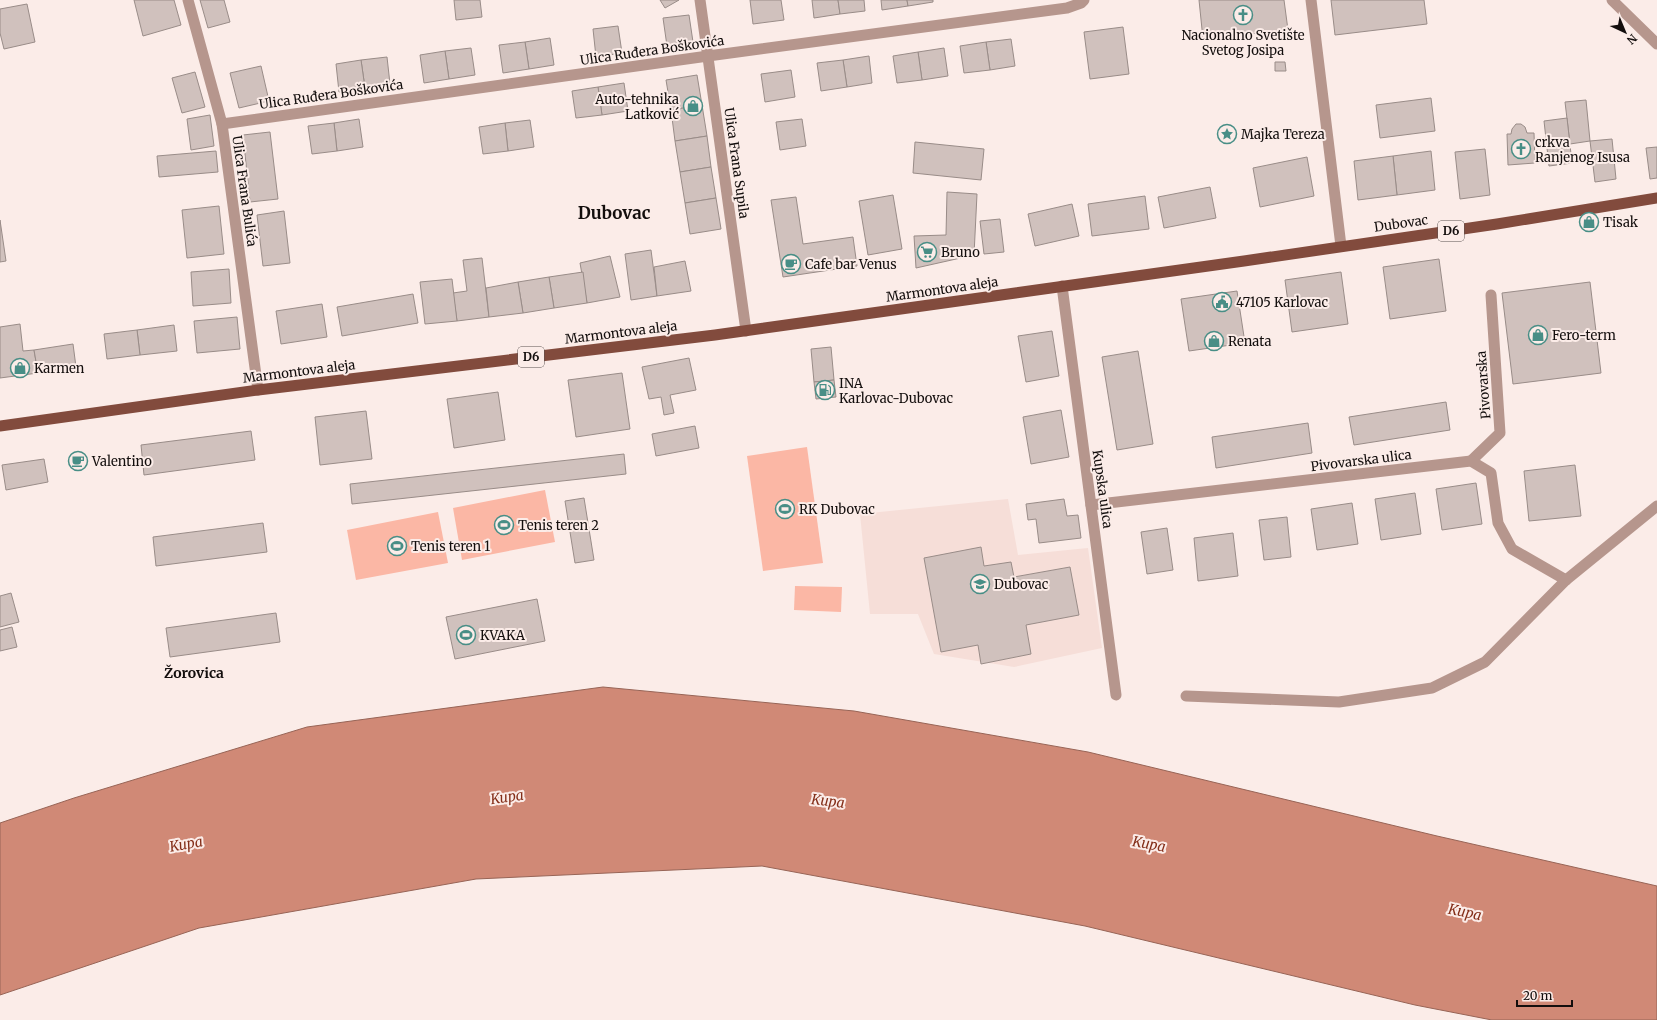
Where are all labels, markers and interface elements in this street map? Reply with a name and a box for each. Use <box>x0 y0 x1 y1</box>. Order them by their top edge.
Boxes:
church icon: Nacionalno Svetište Svetog Josipa <box>1232 4 1254 26</box>
north arrow <box>1605 12 1645 52</box>
place label: Nacionalno Svetište Svetog Josipa <box>1181 27 1305 59</box>
text: N <box>1624 31 1640 47</box>
street label: Ulica Ruđera Boškovića <box>579 32 725 69</box>
street label: Ulica Ruđera Boškovića <box>258 76 404 113</box>
place label: Auto-tehnika Latković <box>594 91 679 123</box>
shop icon: Auto-tehnika Latković <box>682 95 704 117</box>
street label: Ulica Frana Supila <box>720 106 753 220</box>
place icon: Majka Tereza <box>1216 123 1238 145</box>
place label: Majka Tereza <box>1241 126 1325 143</box>
place label: crkva Ranjenog Isusa <box>1535 134 1630 166</box>
street label: Ulica Frana Bulića <box>228 135 261 248</box>
church icon: crkva Ranjenog Isusa <box>1510 138 1532 160</box>
district label: Dubovac <box>578 202 651 224</box>
street label: Dubovac <box>1373 211 1430 236</box>
shop icon: Tisak <box>1578 211 1600 233</box>
place label: Tisak <box>1603 214 1639 231</box>
road number: D6 <box>1438 221 1464 241</box>
supermarket icon: Bruno <box>916 241 938 263</box>
place label: Bruno <box>941 244 980 261</box>
cafe icon: Cafe bar Venus <box>780 253 802 275</box>
place label: Cafe bar Venus <box>805 256 897 273</box>
street label: Marmontova aleja <box>885 273 999 306</box>
public building icon: 47105 Karlovac <box>1211 291 1233 313</box>
place label: 47105 Karlovac <box>1236 294 1329 311</box>
street label: Marmontova aleja <box>564 317 678 348</box>
shop icon: Fero-term <box>1527 324 1549 346</box>
place label: Fero-term <box>1552 327 1616 344</box>
shop icon: Renata <box>1203 330 1225 352</box>
place label: Renata <box>1228 333 1271 350</box>
road number: D6 <box>518 347 544 367</box>
street label: Pivovarska <box>1473 350 1494 420</box>
street label: Marmontova aleja <box>242 356 356 387</box>
shop icon: Karmen <box>9 357 31 379</box>
place label: Karmen <box>34 360 85 377</box>
place label: INA Karlovac-Dubovac <box>839 375 954 407</box>
fuel station icon: INA Karlovac-Dubovac <box>814 379 836 401</box>
street label: Pivovarska ulica <box>1310 446 1412 475</box>
street label: Kupska ulica <box>1089 449 1116 530</box>
cafe icon: Valentino <box>67 450 89 472</box>
place label: Valentino <box>91 453 152 470</box>
sports icon: RK Dubovac <box>774 498 796 520</box>
place label: RK Dubovac <box>799 501 875 518</box>
sports icon: Tenis teren 2 <box>493 514 515 536</box>
place label: Tenis teren 2 <box>518 517 599 534</box>
sports icon: Tenis teren 1 <box>386 535 408 557</box>
place label: Tenis teren 1 <box>411 538 490 555</box>
school or university icon: Dubovac <box>969 573 991 595</box>
place label: Dubovac <box>994 576 1049 593</box>
sports icon: KVAKA <box>455 624 477 646</box>
place label: KVAKA <box>480 627 526 644</box>
district label: Žorovica <box>164 664 224 682</box>
water label: Kupa <box>488 786 525 808</box>
water label: Kupa <box>809 790 846 812</box>
water label: Kupa <box>167 832 204 856</box>
water label: Kupa <box>1130 832 1167 856</box>
water label: Kupa <box>1446 900 1483 924</box>
scale bar <box>1517 982 1572 1008</box>
text: 20 m <box>1523 988 1552 1003</box>

